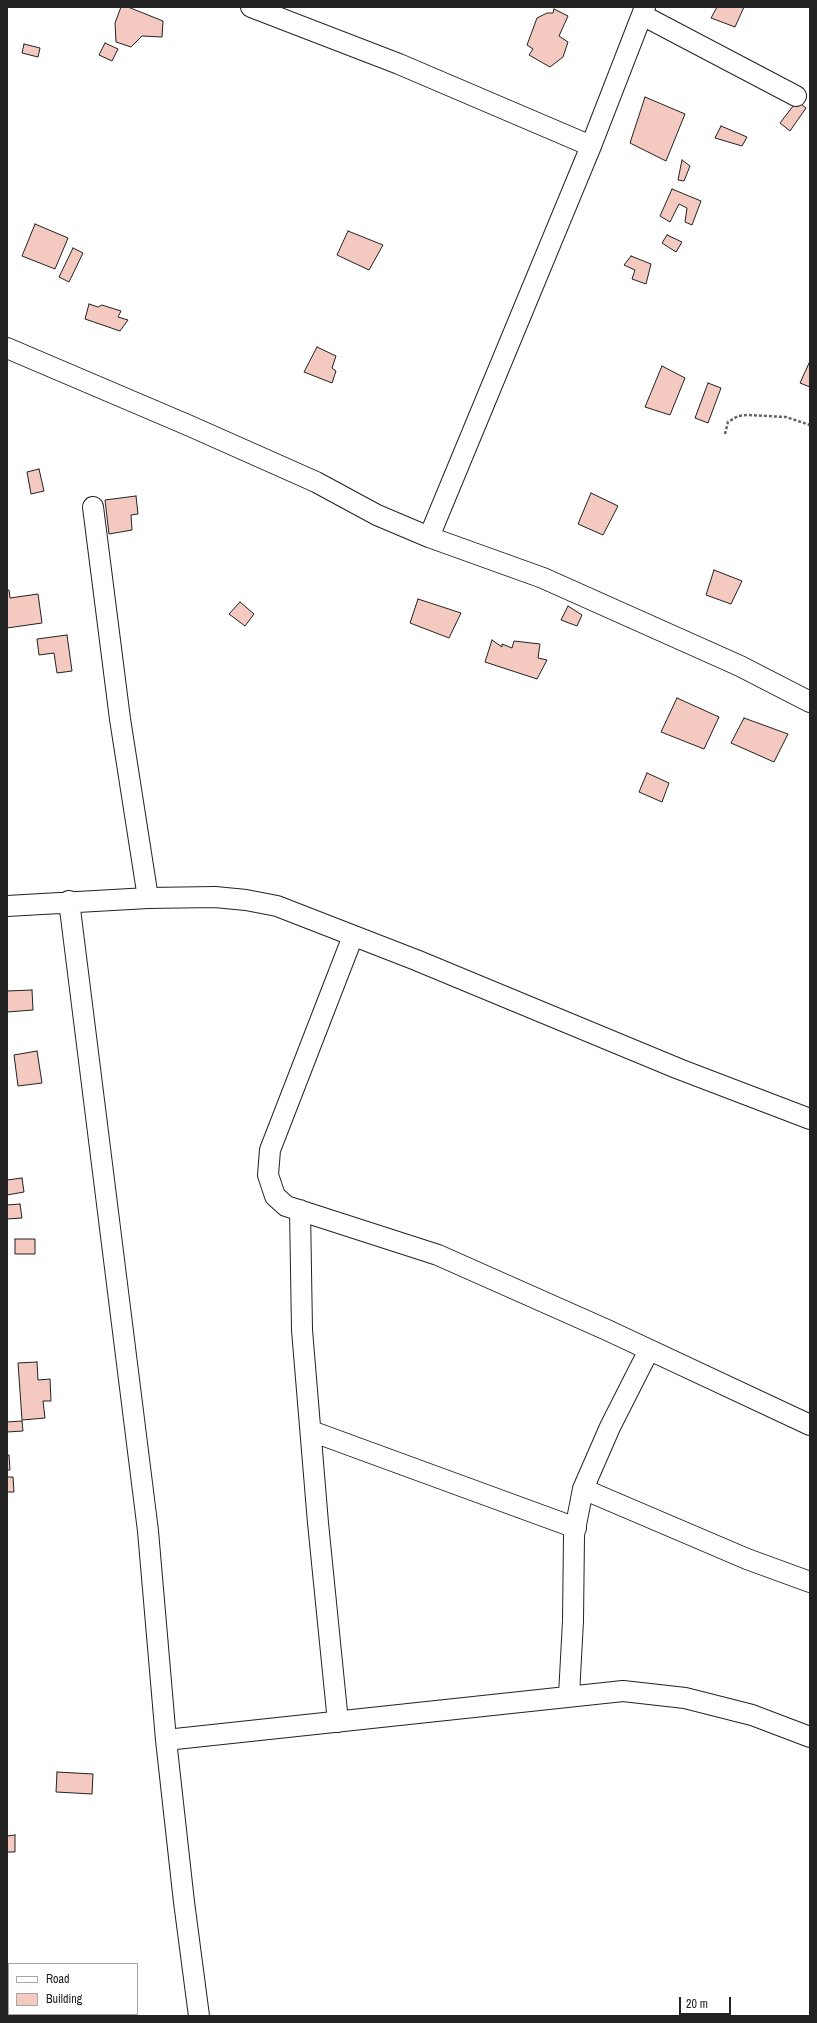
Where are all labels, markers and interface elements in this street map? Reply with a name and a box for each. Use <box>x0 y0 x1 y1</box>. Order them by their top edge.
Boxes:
legend <box>8 1963 138 2015</box>
text: Road <box>46 1971 70 1987</box>
scale bar <box>681 1989 733 2015</box>
text: Building <box>46 1991 82 2007</box>
text: 20 m <box>686 1996 708 2012</box>

